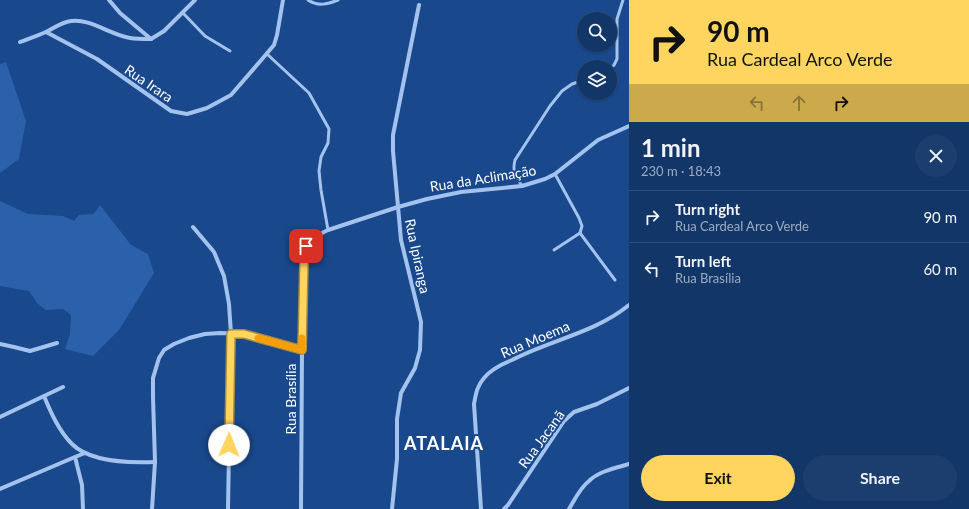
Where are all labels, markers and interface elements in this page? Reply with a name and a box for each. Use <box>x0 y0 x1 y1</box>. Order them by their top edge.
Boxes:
map controls <box>577 12 617 100</box>
button: search <box>577 12 617 52</box>
text: 90 m <box>707 14 770 48</box>
icon: right <box>641 16 693 68</box>
text: Rua Cardeal Arco Verde <box>707 48 893 70</box>
button: layers <box>577 60 617 100</box>
street label: Rua Irara <box>122 61 176 105</box>
icon: left <box>746 92 768 114</box>
icon: ahead <box>788 92 810 114</box>
icon: right <box>830 92 852 114</box>
text: 1 min <box>641 133 701 162</box>
button: close <box>915 135 957 177</box>
street label: Rua da Aclimação <box>429 161 537 195</box>
text: 230 m · 18:43 <box>641 163 721 179</box>
text: Turn right <box>675 200 740 218</box>
icon: right <box>641 206 663 228</box>
text: 90 m <box>923 208 957 226</box>
street label: Rua Ipiranga <box>402 217 434 295</box>
text: Rua Cardeal Arco Verde <box>675 218 809 234</box>
pin <box>289 229 323 263</box>
icon: arrive <box>295 235 317 257</box>
text: Turn left <box>675 252 731 270</box>
icon: left <box>641 258 663 280</box>
text: 60 m <box>923 260 957 278</box>
text: Rua Brasília <box>675 270 741 286</box>
street label: Rua Moema <box>498 317 572 361</box>
street label: Rua Brasília <box>282 363 299 434</box>
street label: Rua Jacanã <box>514 407 568 471</box>
position arrow <box>208 424 250 466</box>
district label: ATALAIA <box>403 432 484 454</box>
button: Exit <box>641 455 795 501</box>
button: Share <box>803 455 957 501</box>

